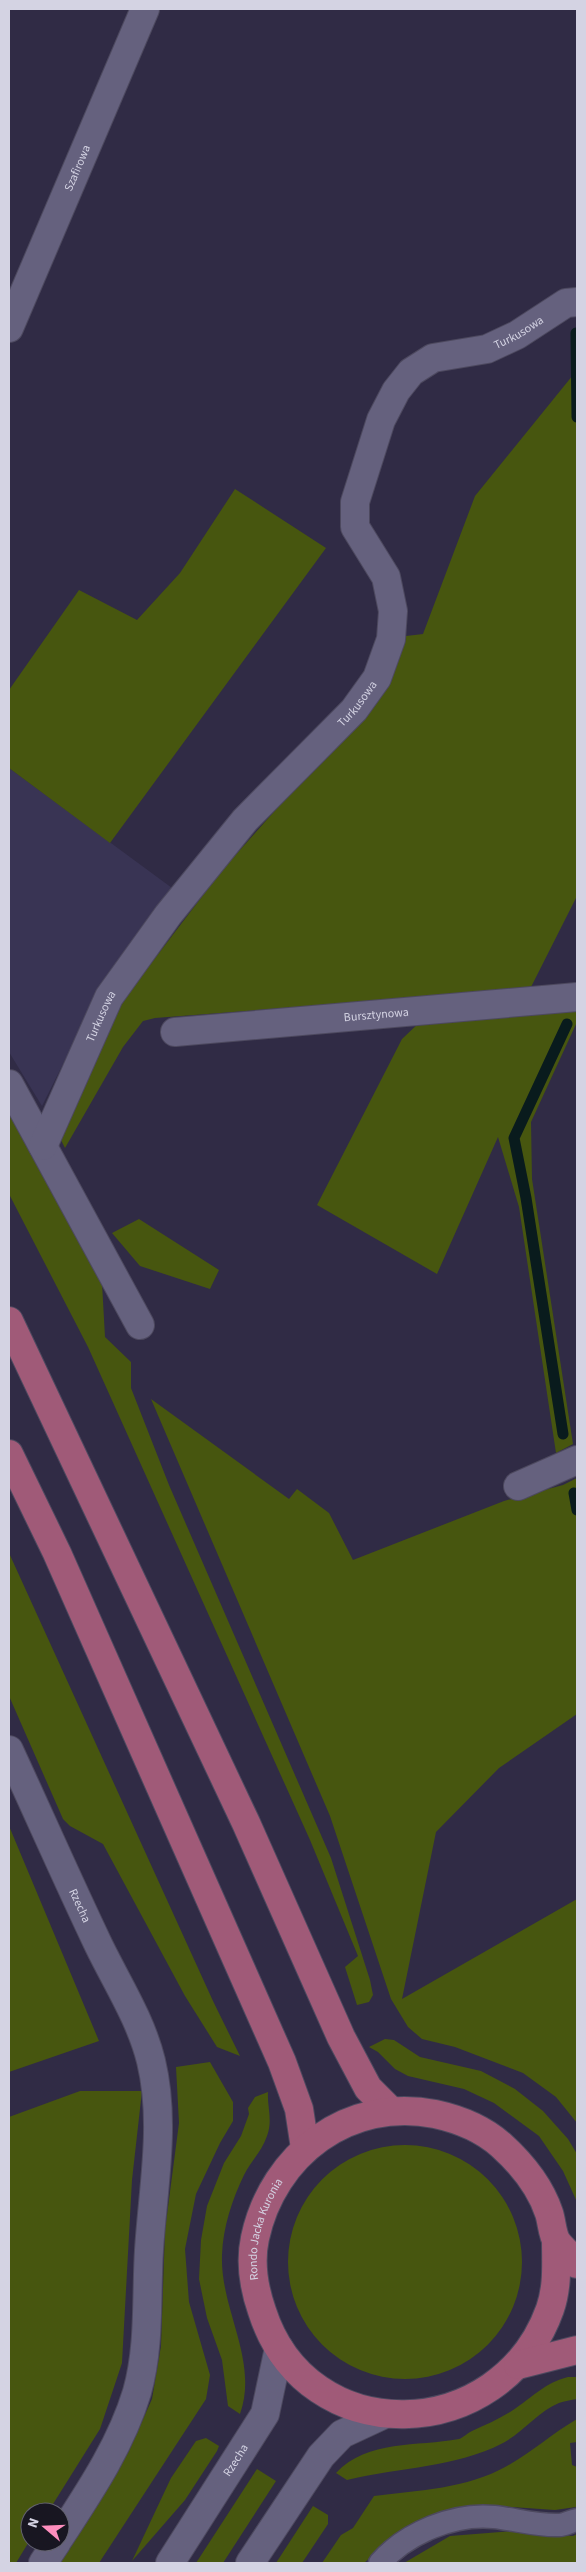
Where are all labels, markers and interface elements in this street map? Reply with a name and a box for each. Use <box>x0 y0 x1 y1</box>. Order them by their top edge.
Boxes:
street label: Szafirowa <box>60 142 95 194</box>
street label: Turkusowa <box>491 311 547 353</box>
street label: Turkusowa <box>333 677 381 731</box>
street label: Turkusowa <box>82 987 120 1045</box>
street label: Bursztynowa <box>343 1003 409 1026</box>
street label: Rzecha <box>65 1886 95 1925</box>
street label: Rondo Jacka Kuronia <box>244 2175 287 2281</box>
street label: Rzecha <box>219 2440 252 2480</box>
north arrow <box>20 2502 70 2552</box>
text: N <box>23 2515 45 2531</box>

